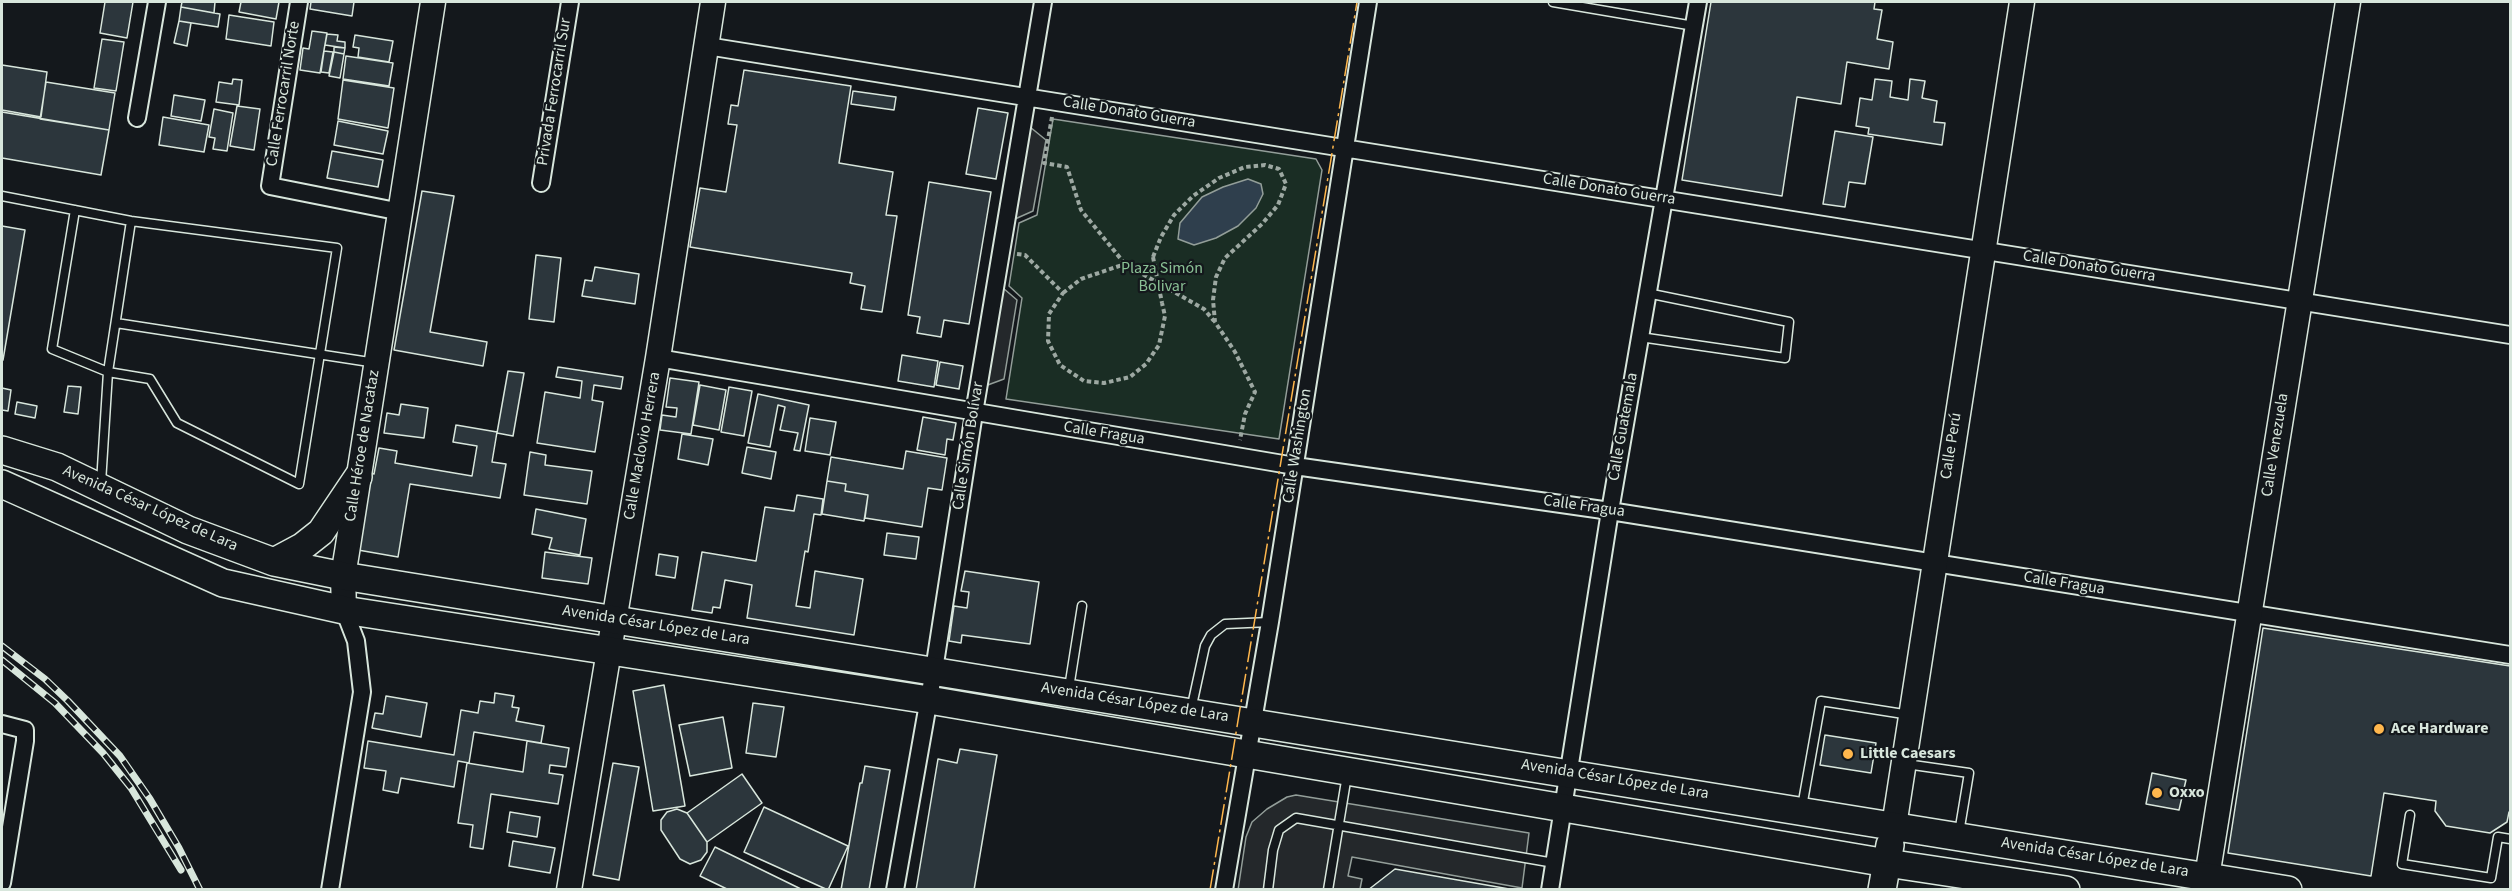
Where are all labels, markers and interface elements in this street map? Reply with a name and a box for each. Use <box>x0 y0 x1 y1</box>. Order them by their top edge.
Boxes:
street label: Privada Ferrocarril Sur <box>534 17 576 167</box>
street label: Calle Ferrocarril Norte <box>263 20 305 168</box>
street label: Calle Donato Guerra <box>1061 93 1197 133</box>
street label: Calle Donato Guerra <box>1541 170 1677 210</box>
street label: Calle Donato Guerra <box>2021 247 2157 287</box>
park label: Plaza Simón Bolivar <box>1121 259 1203 297</box>
street label: Calle Héroe de Nacataz <box>342 369 384 523</box>
street label: Calle Maclovio Herrera <box>621 370 665 522</box>
street label: Calle Guatemala <box>1605 371 1643 483</box>
street label: Calle Simón Bolívar <box>949 380 989 512</box>
street label: Calle Washington <box>1279 387 1317 505</box>
street label: Calle Venezuela <box>2258 392 2294 498</box>
street label: Calle Perú <box>1937 411 1967 481</box>
street label: Calle Fragua <box>1062 418 1146 450</box>
street label: Avenida César López de Lara <box>60 462 240 556</box>
street label: Calle Fragua <box>1542 492 1626 522</box>
street label: Calle Fragua <box>2022 568 2106 600</box>
street label: Avenida César López de Lara <box>561 602 751 650</box>
street label: Avenida César López de Lara <box>1040 679 1230 727</box>
place label: Ace Hardware <box>2391 719 2488 739</box>
marker: Ace Hardware <box>2372 722 2386 736</box>
place label: Little Caesars <box>1860 744 1956 764</box>
marker: Little Caesars <box>1841 747 1855 761</box>
street label: Avenida César López de Lara <box>1520 756 1710 804</box>
place label: Oxxo <box>2169 783 2205 803</box>
marker: Oxxo <box>2150 786 2164 800</box>
street label: Avenida César López de Lara <box>2000 834 2190 882</box>

